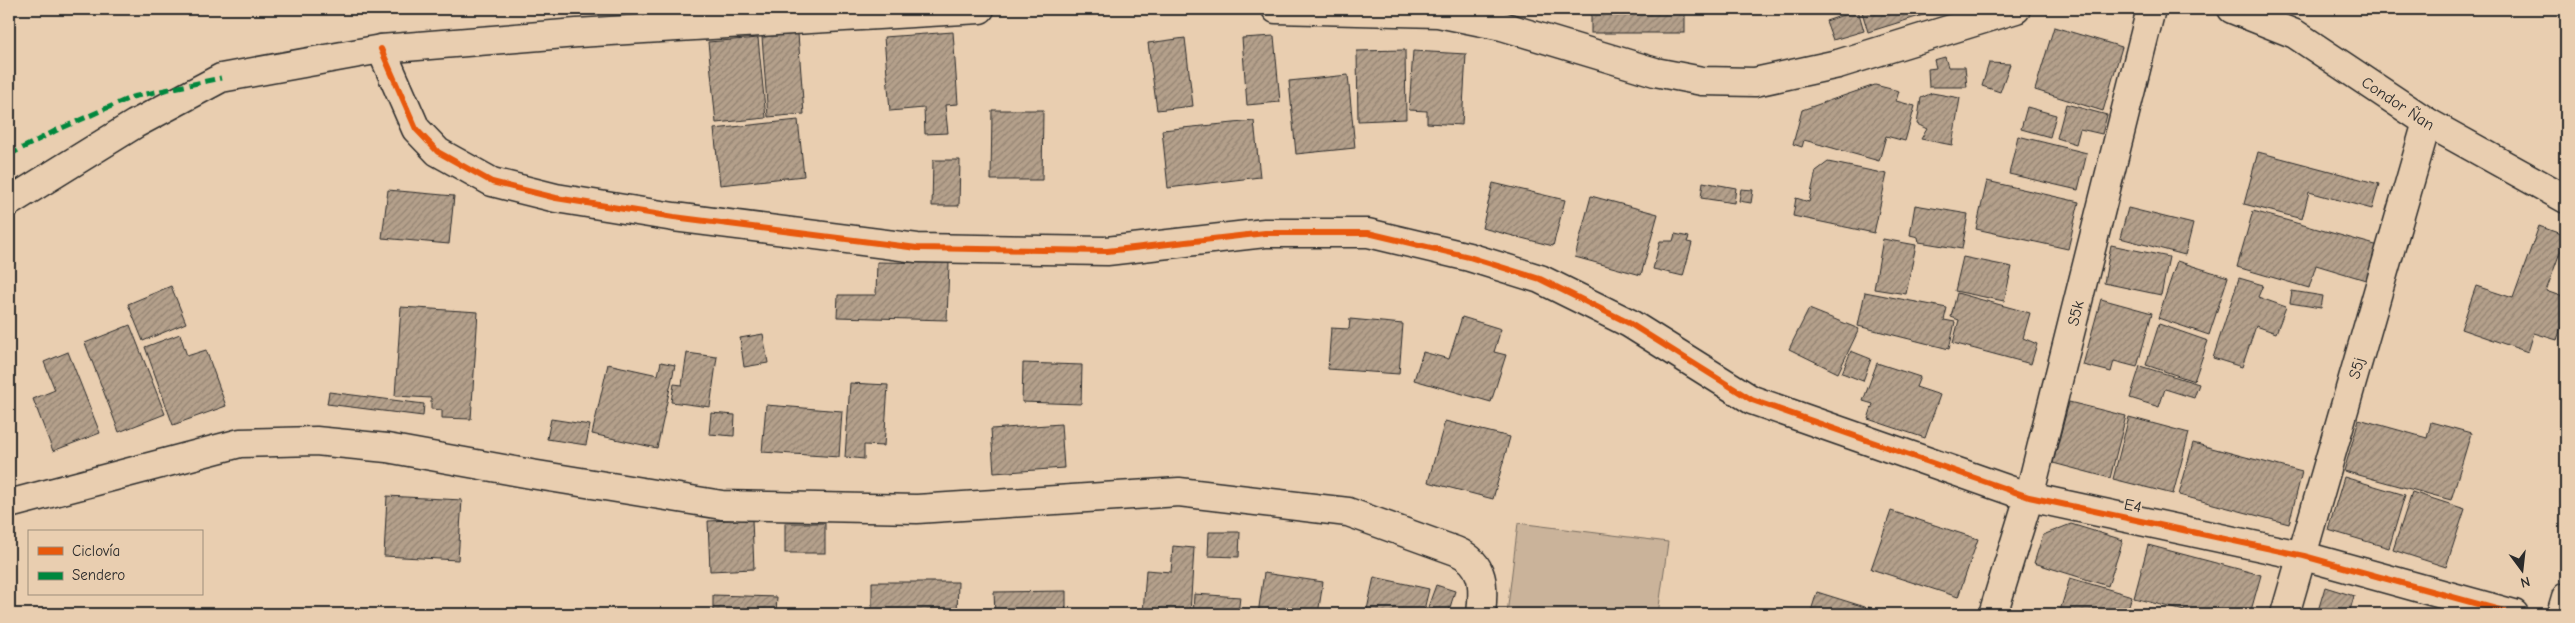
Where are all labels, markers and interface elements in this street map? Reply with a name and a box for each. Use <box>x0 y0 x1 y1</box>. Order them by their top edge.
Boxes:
street label: Condor Ñan <box>2358 73 2437 134</box>
street label: S5k <box>2064 299 2088 328</box>
street label: S5j <box>2345 356 2369 381</box>
street label: E4 <box>2122 495 2143 517</box>
legend <box>28 530 202 596</box>
text: Ciclovía <box>72 542 120 560</box>
north arrow <box>2498 546 2548 596</box>
text: Sendero <box>72 566 125 584</box>
text: N <box>2519 573 2532 591</box>

